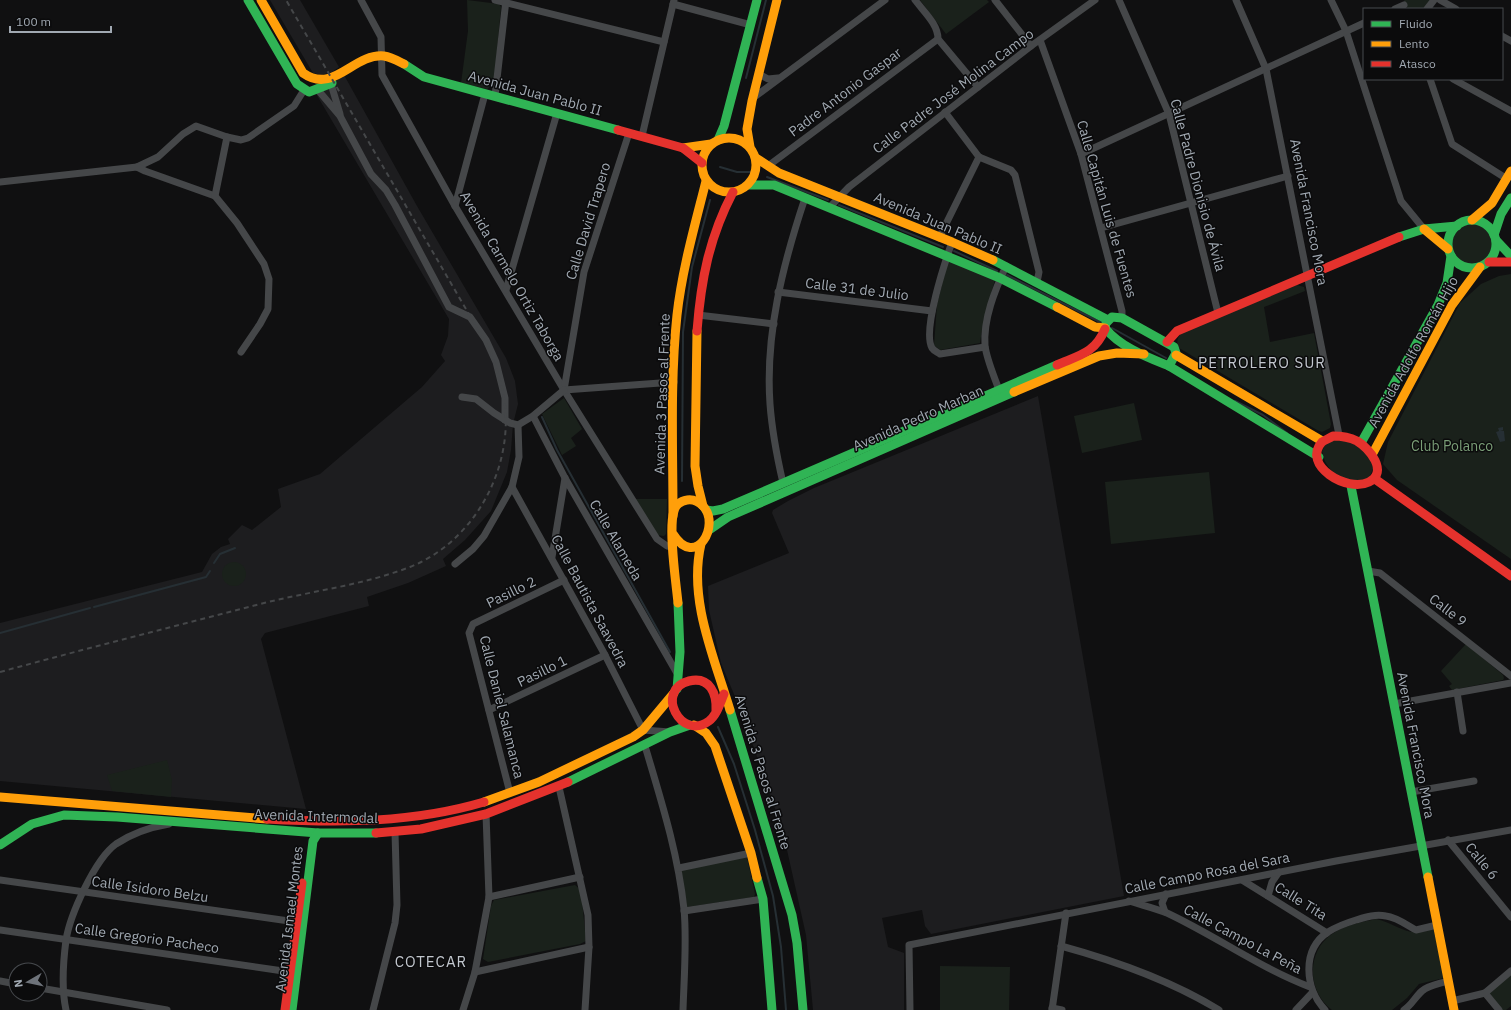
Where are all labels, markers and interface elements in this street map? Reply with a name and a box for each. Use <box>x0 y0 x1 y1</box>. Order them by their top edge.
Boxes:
scale bar <box>10 8 111 34</box>
legend <box>1363 8 1503 80</box>
text: 100 m <box>16 14 51 29</box>
text: Fluido <box>1399 16 1433 31</box>
street label: Calle Padre José Molina Campo <box>869 24 1037 157</box>
text: Lento <box>1399 36 1429 51</box>
street label: Padre Antonio Gaspar <box>785 44 905 140</box>
text: Atasco <box>1399 56 1436 71</box>
street label: Avenida Juan Pablo II <box>466 67 604 119</box>
street label: Calle Padre Dionisio de Ávila <box>1166 97 1231 274</box>
street label: Calle Capitán Luis de Fuentes <box>1073 118 1141 300</box>
street label: Avenida Francisco Mora <box>1286 137 1332 287</box>
street label: Calle David Trapero <box>562 160 614 282</box>
street label: Avenida Carmelo Ortiz Taborga <box>456 188 568 365</box>
street label: Avenida Juan Pablo II <box>871 188 1005 258</box>
street label: Avenida Adolfo Román Hijo <box>1364 273 1462 431</box>
street label: Calle 31 de Julio <box>804 274 910 304</box>
street label: Avenida 3 Pasos al Frente <box>650 313 674 475</box>
district label: PETROLERO SUR <box>1198 353 1326 372</box>
street label: Avenida Pedro Marban <box>850 381 986 455</box>
park label: Club Polanco <box>1411 437 1493 455</box>
street label: Calle Alameda <box>586 496 647 584</box>
street label: Calle Bautista Saavedra <box>547 531 633 671</box>
street label: Pasillo 2 <box>483 572 539 612</box>
street label: Calle 9 <box>1425 590 1471 630</box>
street label: Calle Daniel Salamanca <box>475 634 529 781</box>
street label: Pasillo 1 <box>514 651 570 691</box>
street label: Avenida Francisco Mora <box>1393 670 1439 820</box>
street label: Avenida 3 Pasos al Frente <box>731 692 795 852</box>
street label: Avenida Intermodal <box>254 805 379 827</box>
street label: Calle 6 <box>1461 839 1503 883</box>
street label: Avenida Ismael Montes <box>271 845 307 993</box>
street label: Calle Campo Rosa del Sara <box>1123 848 1292 898</box>
street label: Calle Isidoro Belzu <box>90 872 210 906</box>
street label: Calle Tita <box>1271 878 1331 924</box>
street label: Calle Campo La Peña <box>1181 900 1306 978</box>
street label: Calle Gregorio Pacheco <box>74 919 220 957</box>
district label: COTECAR <box>395 952 467 971</box>
north arrow <box>8 962 48 1002</box>
text: N <box>11 979 26 989</box>

